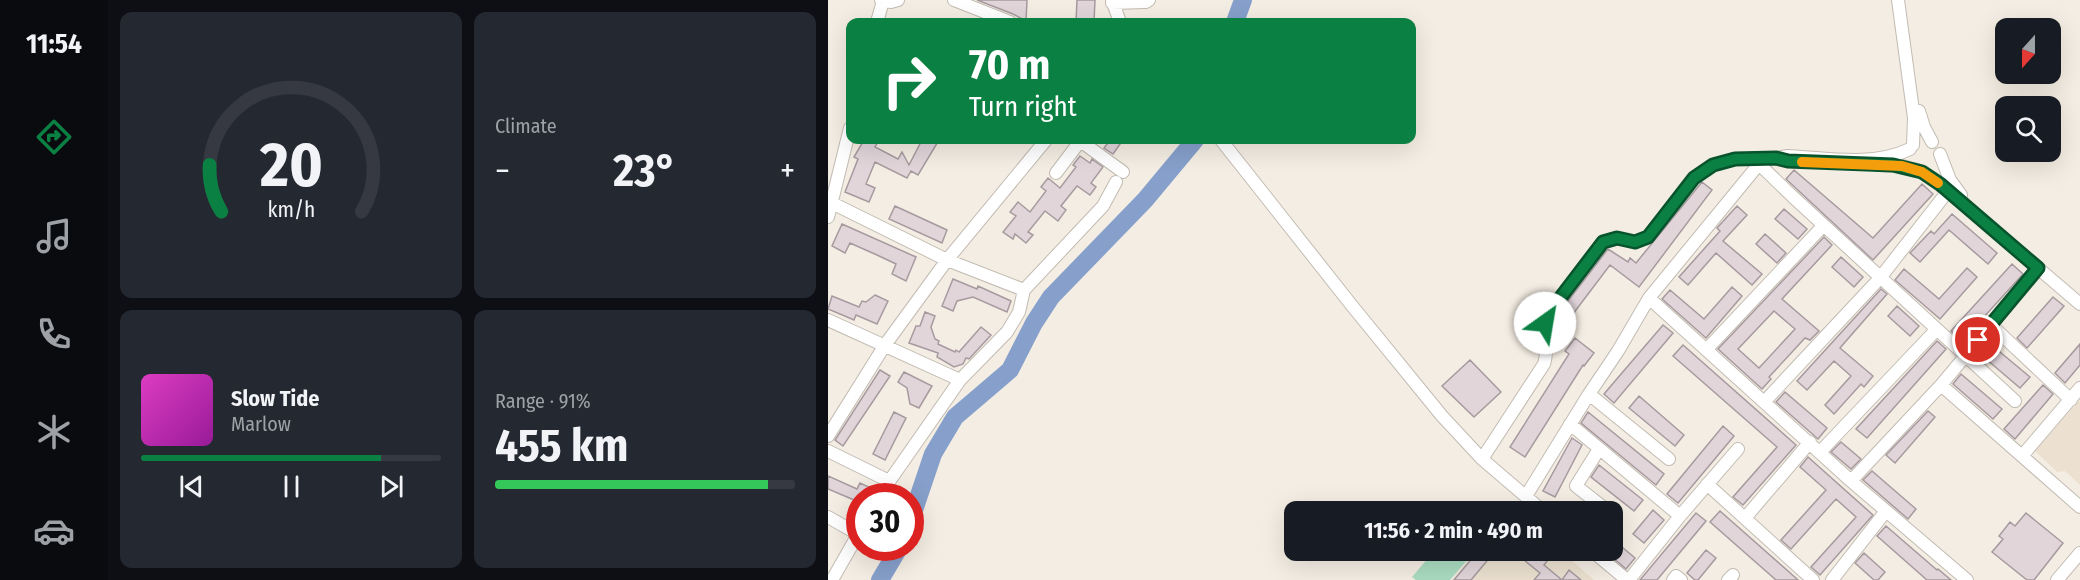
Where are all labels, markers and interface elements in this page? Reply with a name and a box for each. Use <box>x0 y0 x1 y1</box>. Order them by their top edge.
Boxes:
north arrow <box>1995 18 2061 84</box>
map controls <box>1995 18 2061 162</box>
text: 11:54 <box>26 28 82 60</box>
text: 70 m <box>969 40 1050 90</box>
icon: right <box>870 42 948 120</box>
text: Turn right <box>969 91 1077 123</box>
button: search <box>1995 96 2061 162</box>
text: Climate <box>495 114 557 138</box>
icon: directions <box>33 116 75 158</box>
text: 20 <box>259 128 322 203</box>
text: 23° <box>613 144 677 198</box>
text: − <box>495 151 510 191</box>
text: + <box>780 151 795 191</box>
text: km/h <box>267 197 315 223</box>
icon: music <box>33 215 75 257</box>
position arrow <box>1513 291 1577 355</box>
icon: phone <box>33 313 75 355</box>
pin <box>1952 314 2003 365</box>
icon: arrive <box>1961 323 1994 356</box>
text: Slow Tide <box>231 385 319 412</box>
text: Range · 91% <box>495 389 591 413</box>
icon: climate <box>33 411 75 453</box>
text: Marlow <box>231 412 291 436</box>
text: 455 km <box>495 419 628 473</box>
icon: previous <box>175 470 208 503</box>
icon: pause <box>275 470 308 503</box>
icon: next <box>375 470 408 503</box>
speed limit sign: 30 <box>846 483 924 561</box>
icon: car <box>33 510 75 552</box>
text: 11:56 · 2 min · 490 m <box>1364 517 1543 544</box>

